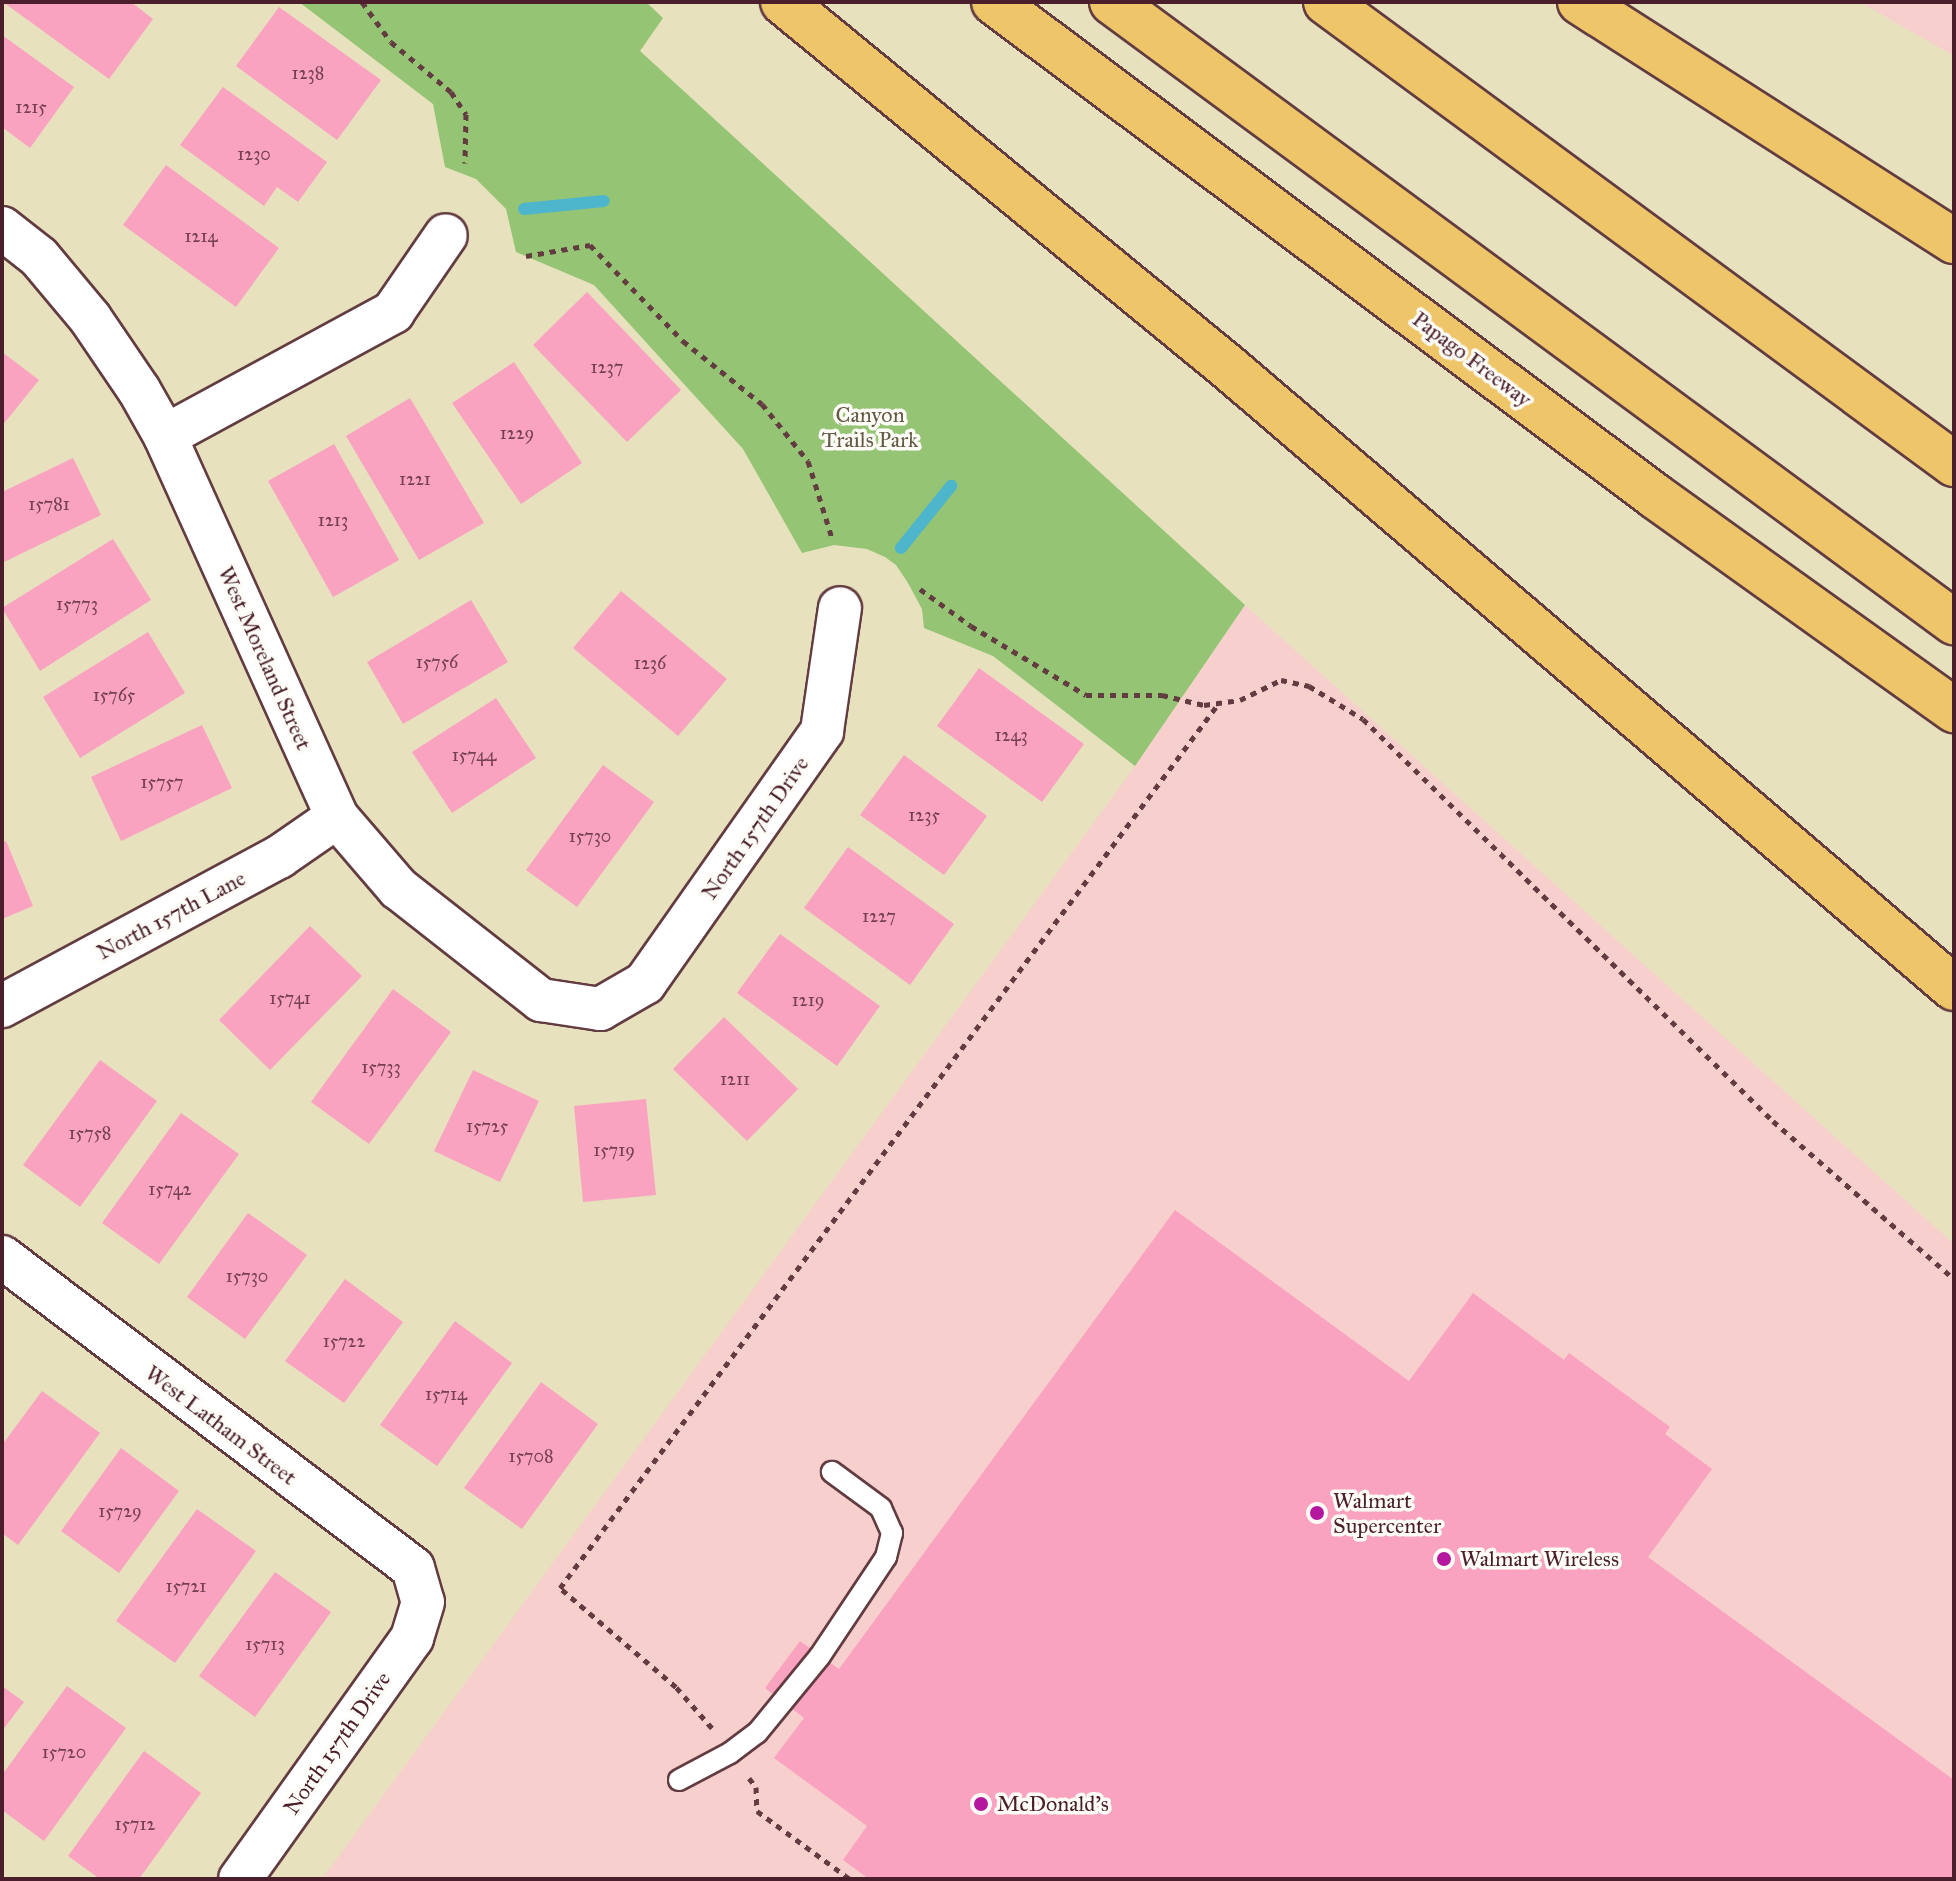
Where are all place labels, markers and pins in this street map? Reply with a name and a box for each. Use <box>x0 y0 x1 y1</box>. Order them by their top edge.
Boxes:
place label: Walmart Supercenter <box>1333 1487 1441 1538</box>
marker: Walmart Supercenter <box>1308 1504 1326 1522</box>
place label: Walmart Wireless <box>1460 1546 1619 1572</box>
marker: Walmart Wireless <box>1435 1550 1453 1568</box>
place label: McDonald's <box>997 1791 1109 1817</box>
marker: McDonald's <box>972 1795 990 1813</box>

